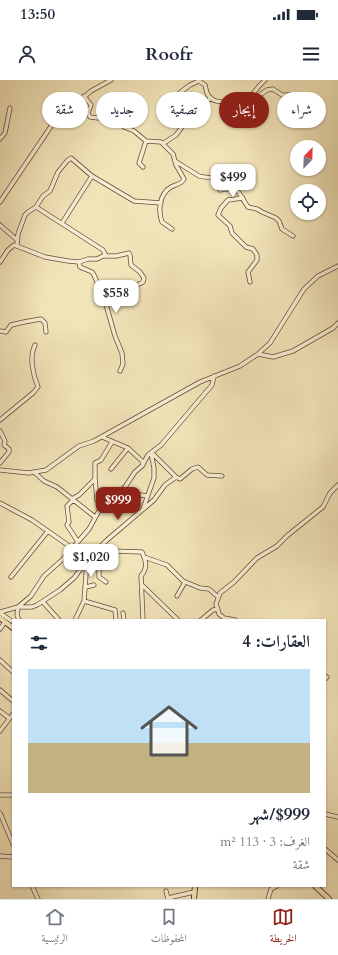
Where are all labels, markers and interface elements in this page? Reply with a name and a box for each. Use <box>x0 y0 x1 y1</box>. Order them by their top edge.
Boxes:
text: 13:50 <box>20 4 55 24</box>
text: Roofr <box>145 42 193 67</box>
icon: person <box>16 43 38 65</box>
icon: menu <box>300 43 322 65</box>
chip: شقة <box>42 92 88 128</box>
chip: جديد <box>96 92 148 128</box>
chip: تصفية <box>156 92 211 128</box>
chip: إيجار <box>219 92 269 128</box>
chip: شراء <box>277 92 326 128</box>
north arrow <box>290 140 326 176</box>
map controls <box>290 140 326 220</box>
pin: $499 <box>209 164 257 198</box>
text: $499 <box>220 168 246 186</box>
button: locate <box>290 184 326 220</box>
pin: $558 <box>92 280 140 314</box>
text: $558 <box>103 284 129 302</box>
pin: $999 <box>94 487 142 521</box>
text: $999 <box>105 491 131 509</box>
pin: $1,020 <box>58 544 124 578</box>
text: $1,020 <box>72 548 110 566</box>
text: العقارات: 4 <box>242 630 310 653</box>
icon: filters <box>28 632 50 654</box>
icon: home <box>133 695 205 767</box>
text: $999/شهر <box>250 803 310 826</box>
text: الغرف: 3 · 113 m² <box>220 833 310 851</box>
text: شقة <box>293 856 310 874</box>
tab: الرئيسية <box>41 906 68 949</box>
tab: المحفوظات <box>151 906 187 949</box>
tab: الخريطة <box>270 906 297 949</box>

